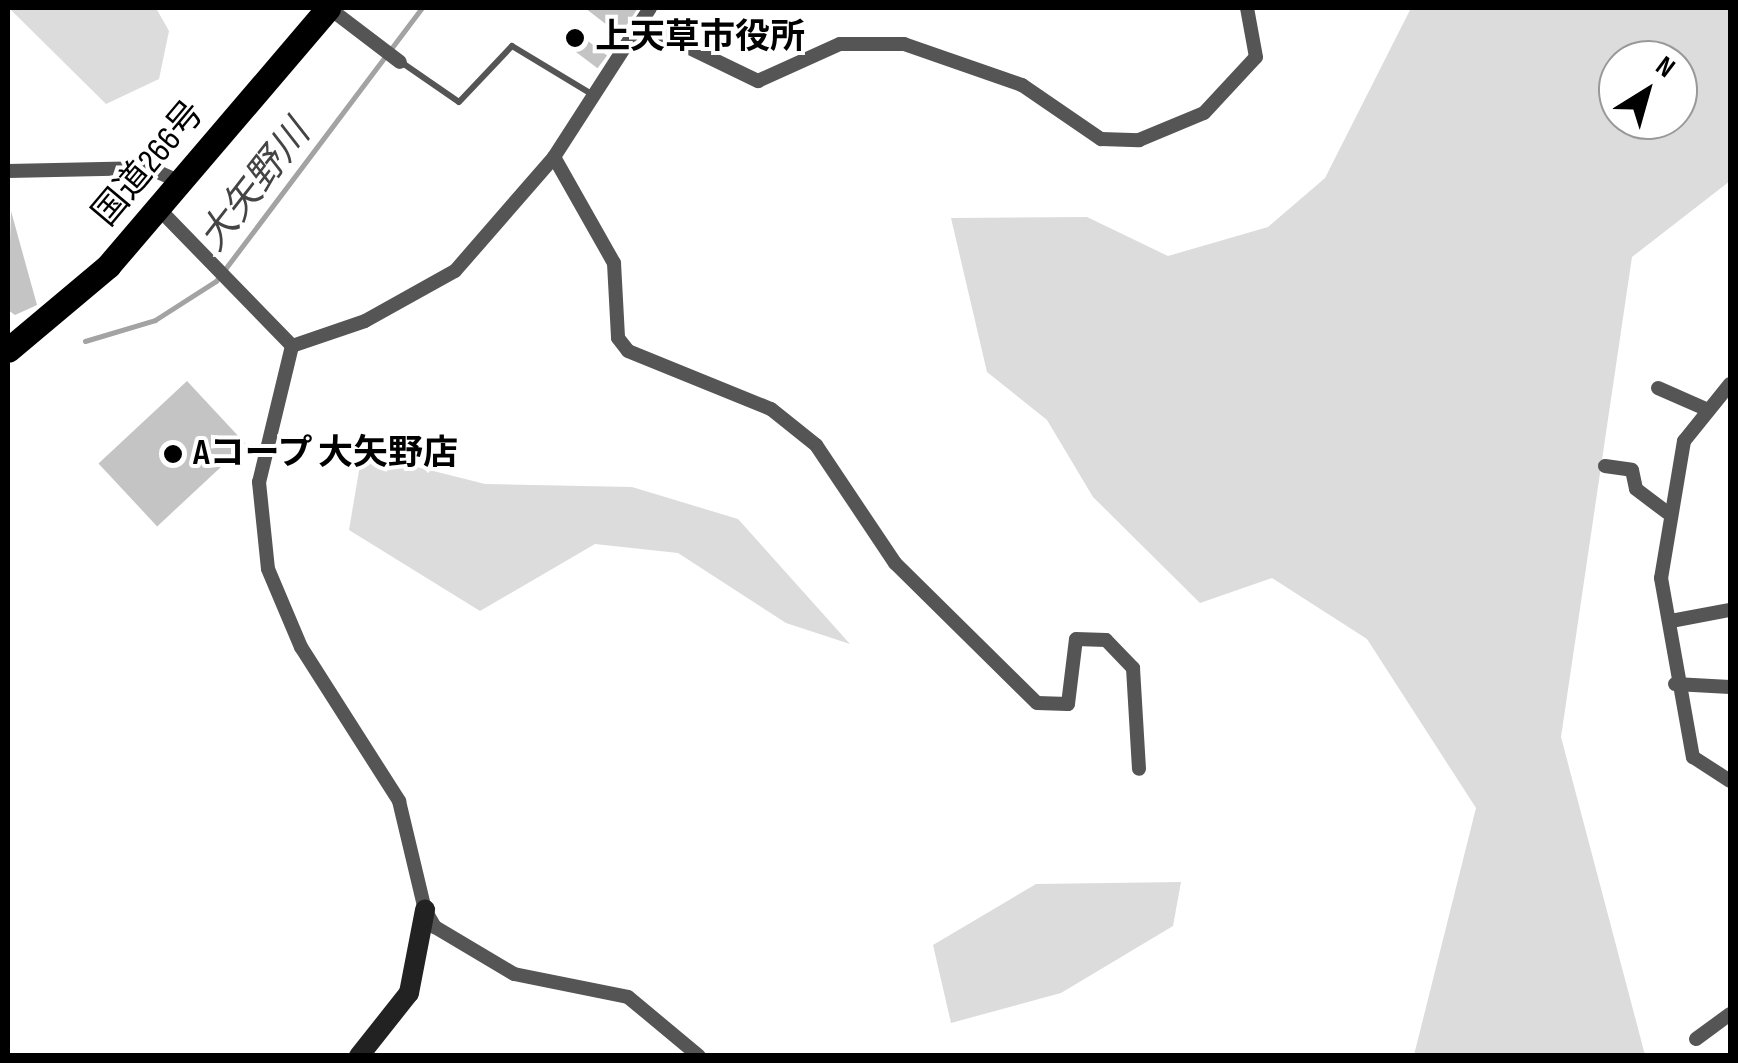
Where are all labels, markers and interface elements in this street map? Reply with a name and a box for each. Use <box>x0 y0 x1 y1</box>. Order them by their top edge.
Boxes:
place label: 上天草市役所 <box>595 17 805 59</box>
marker: 上天草市役所 <box>564 27 586 49</box>
north arrow <box>1598 40 1698 140</box>
text: N <box>1649 50 1681 85</box>
street label: 国道266号 <box>85 93 213 235</box>
water label: 大矢野川 <box>190 112 320 260</box>
place label: Aコープ 大矢野店 <box>193 433 460 475</box>
marker: Aコープ 大矢野店 <box>162 443 184 465</box>

